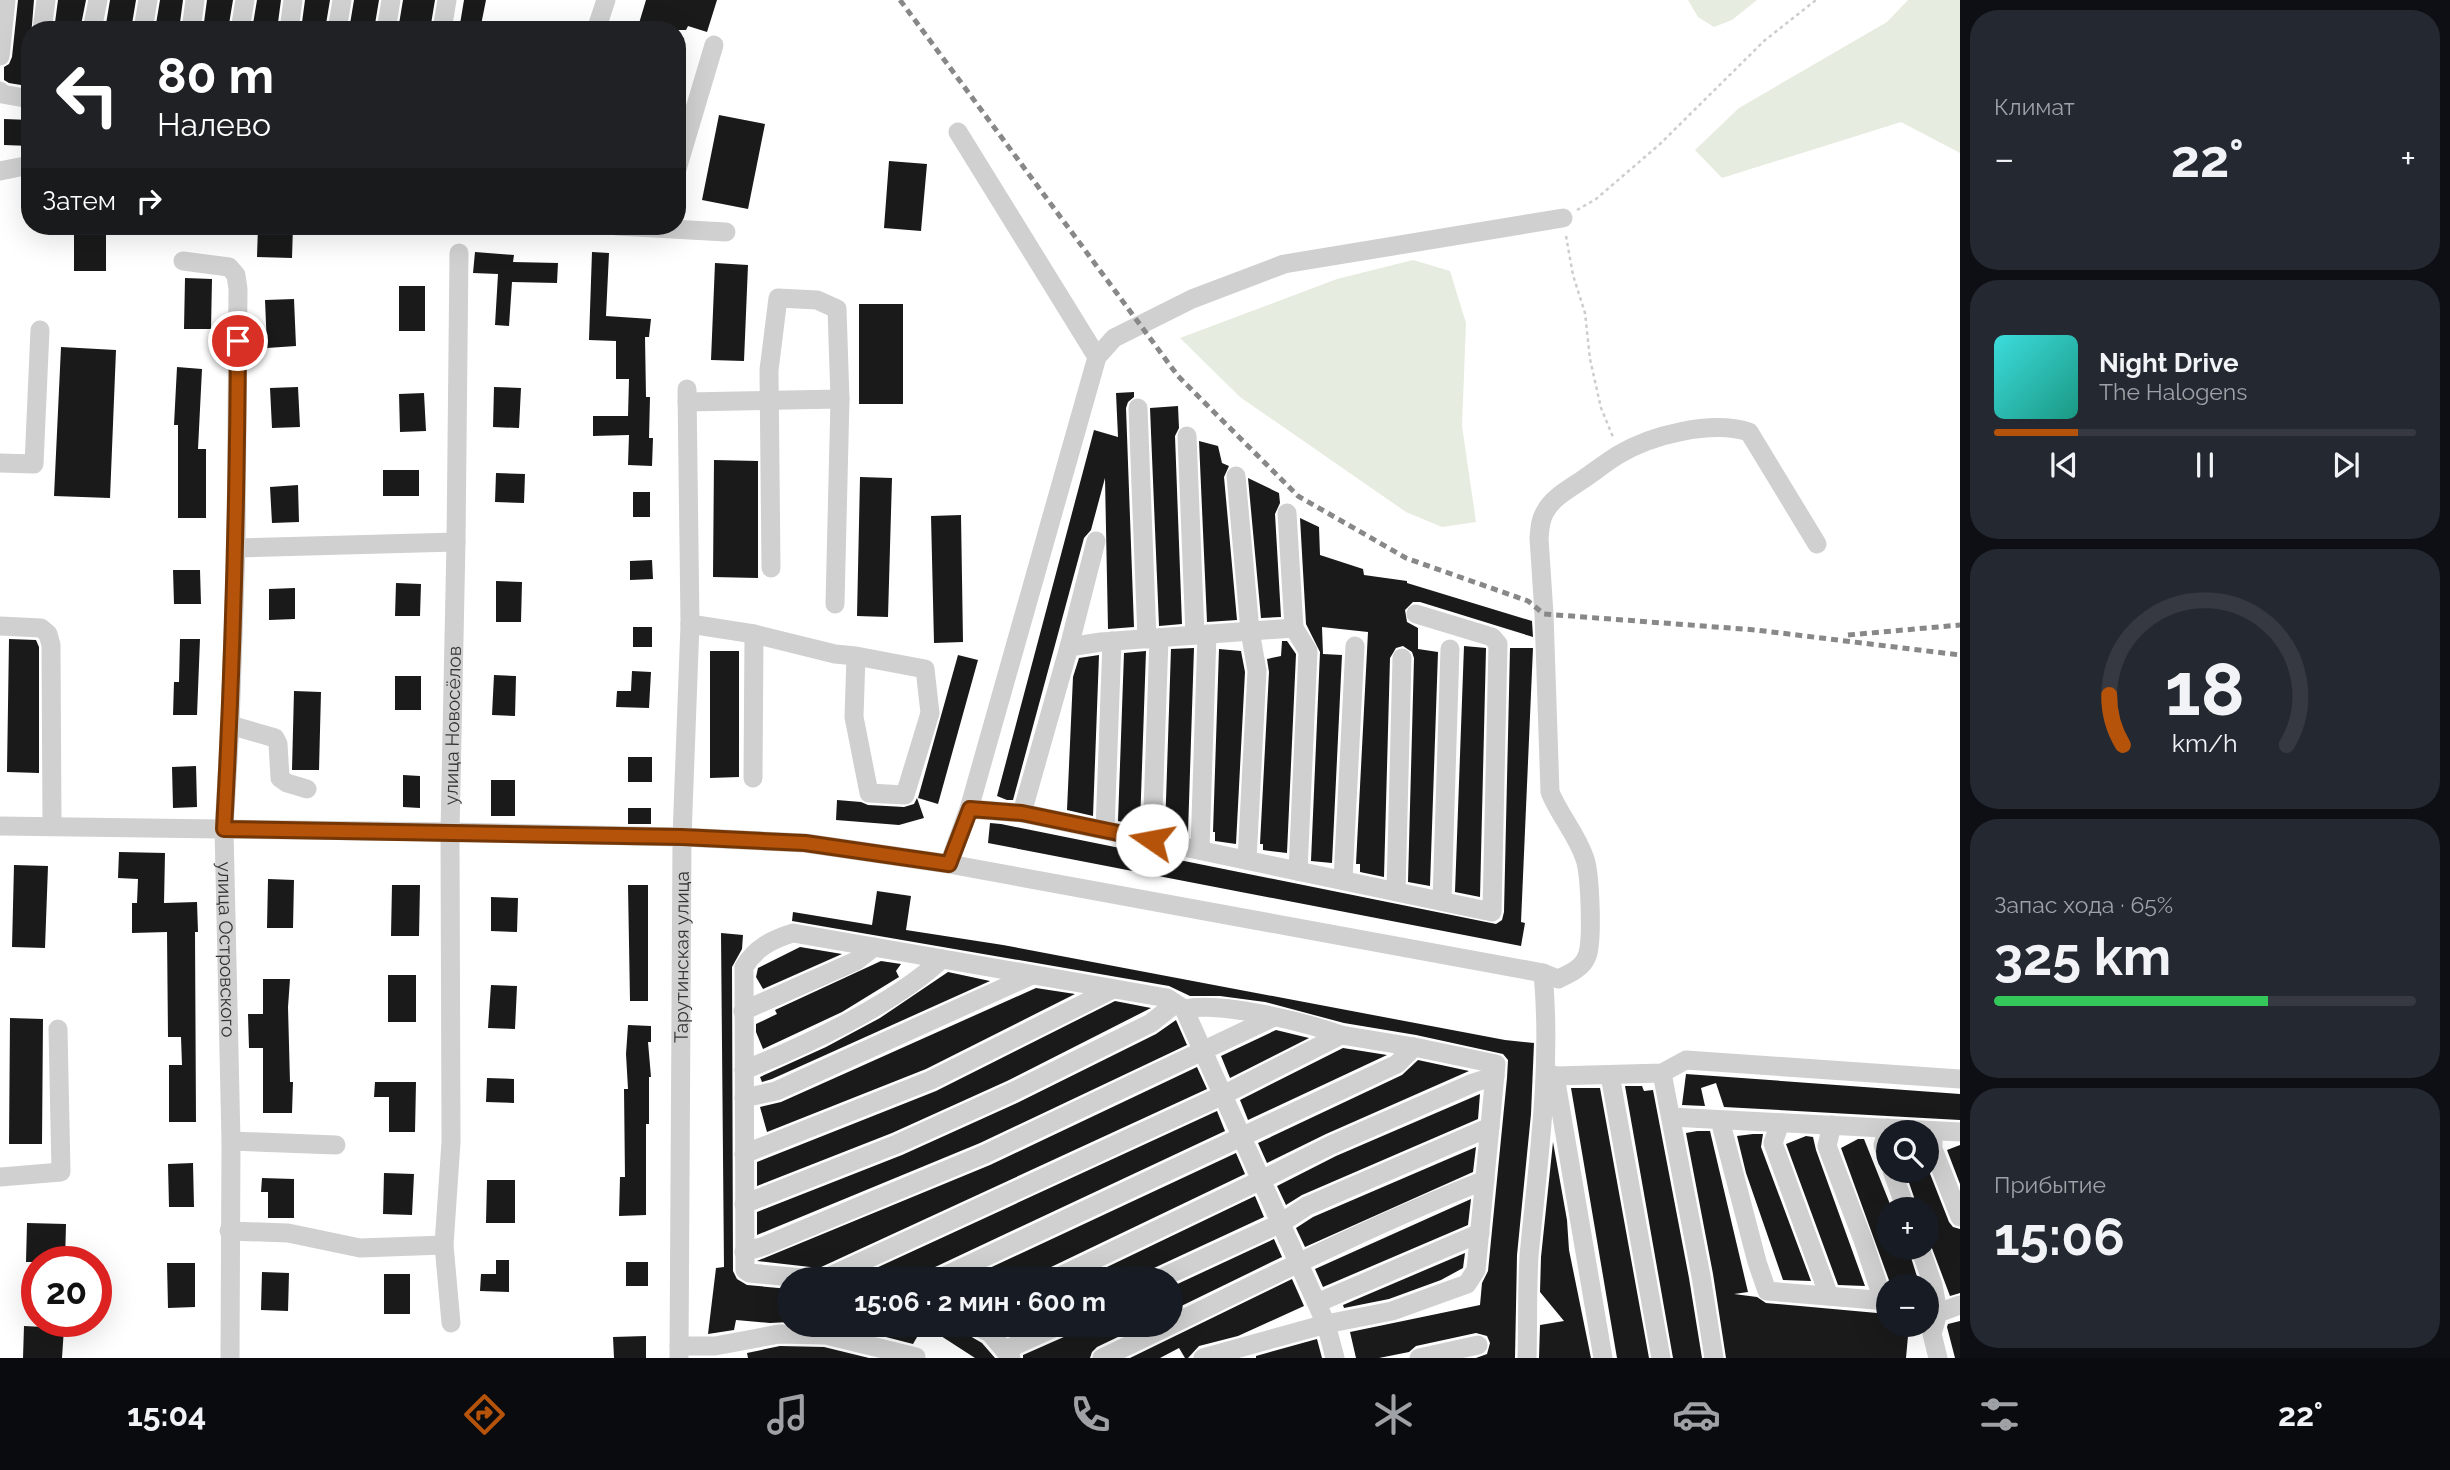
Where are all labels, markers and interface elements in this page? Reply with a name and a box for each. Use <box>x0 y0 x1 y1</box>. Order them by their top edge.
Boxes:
text: 80 m <box>157 47 274 104</box>
icon: left <box>42 49 133 140</box>
text: Климат <box>1994 93 2075 120</box>
text: Налево <box>157 106 271 143</box>
text: 22° <box>2171 128 2244 189</box>
text: − <box>1994 136 2014 181</box>
text: + <box>2400 136 2416 181</box>
icon: right <box>130 182 168 220</box>
text: Затем <box>42 186 116 216</box>
pin <box>208 311 268 371</box>
icon: arrive <box>219 322 257 360</box>
text: Night Drive <box>2099 348 2238 378</box>
text: The Halogens <box>2099 378 2247 405</box>
icon: previous <box>2045 446 2083 484</box>
icon: pause <box>2186 446 2224 484</box>
icon: next <box>2327 446 2365 484</box>
street label: улица Новосёлов <box>440 646 465 805</box>
text: 18 <box>2165 647 2245 732</box>
text: km/h <box>2172 728 2238 758</box>
position arrow <box>1115 803 1189 877</box>
street label: улица Островского <box>214 861 240 1038</box>
street label: Тарутинская улица <box>670 871 693 1043</box>
text: Запас хода · 65% <box>1994 891 2173 918</box>
text: 325 km <box>1994 926 2171 987</box>
map controls <box>1876 1120 1939 1337</box>
button: search <box>1876 1120 1939 1183</box>
text: Прибытие <box>1994 1171 2106 1198</box>
button: + <box>1876 1197 1939 1260</box>
text: 15:06 <box>1994 1206 2125 1267</box>
speed limit sign: 20 <box>21 1246 112 1337</box>
button: − <box>1876 1274 1939 1337</box>
text: 15:06 · 2 мин · 600 m <box>854 1287 1106 1317</box>
icon: directions <box>460 1390 509 1439</box>
icon: music <box>763 1390 812 1439</box>
icon: phone <box>1066 1390 1115 1439</box>
icon: climate <box>1369 1390 1418 1439</box>
icon: car <box>1672 1390 1721 1439</box>
icon: filters <box>1975 1390 2024 1439</box>
text: 15:04 <box>127 1396 206 1433</box>
text: 22° <box>2278 1396 2323 1433</box>

